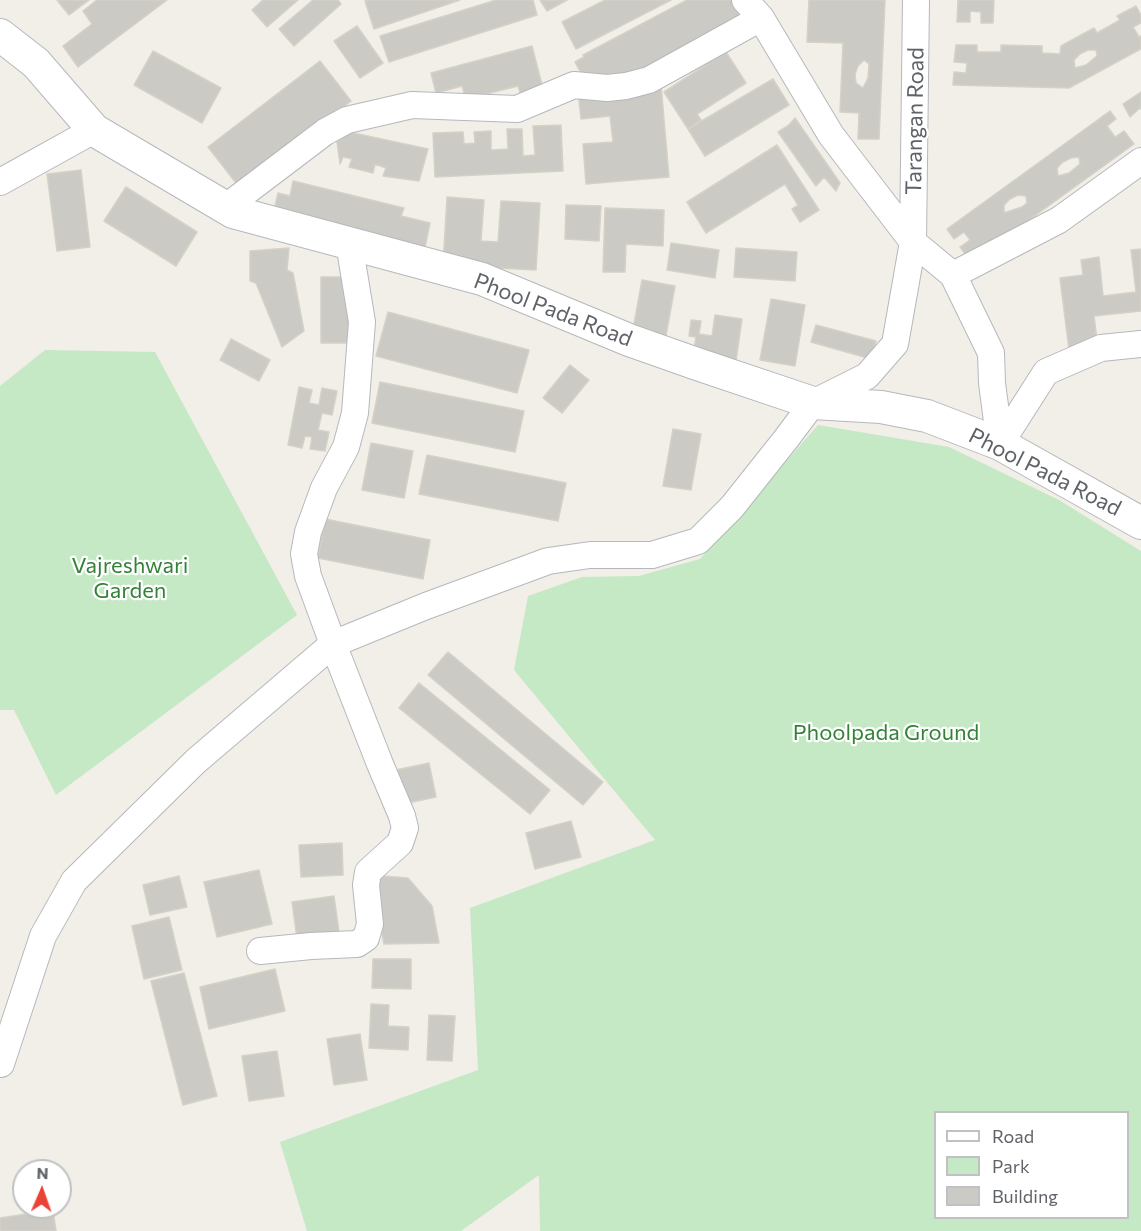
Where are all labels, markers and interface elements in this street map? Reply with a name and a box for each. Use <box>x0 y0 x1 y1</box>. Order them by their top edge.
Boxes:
street label: Tarangan Road <box>901 47 929 195</box>
street label: Phool Pada Road <box>470 268 636 352</box>
street label: Phool Pada Road <box>964 422 1126 522</box>
park label: Vajreshwari Garden <box>72 553 188 604</box>
park label: Phoolpada Ground <box>793 720 979 746</box>
legend <box>934 1111 1129 1219</box>
text: Road <box>992 1125 1034 1147</box>
text: Park <box>992 1155 1030 1177</box>
north arrow <box>12 1159 72 1219</box>
text: N <box>36 1163 49 1182</box>
text: Building <box>992 1185 1058 1207</box>

